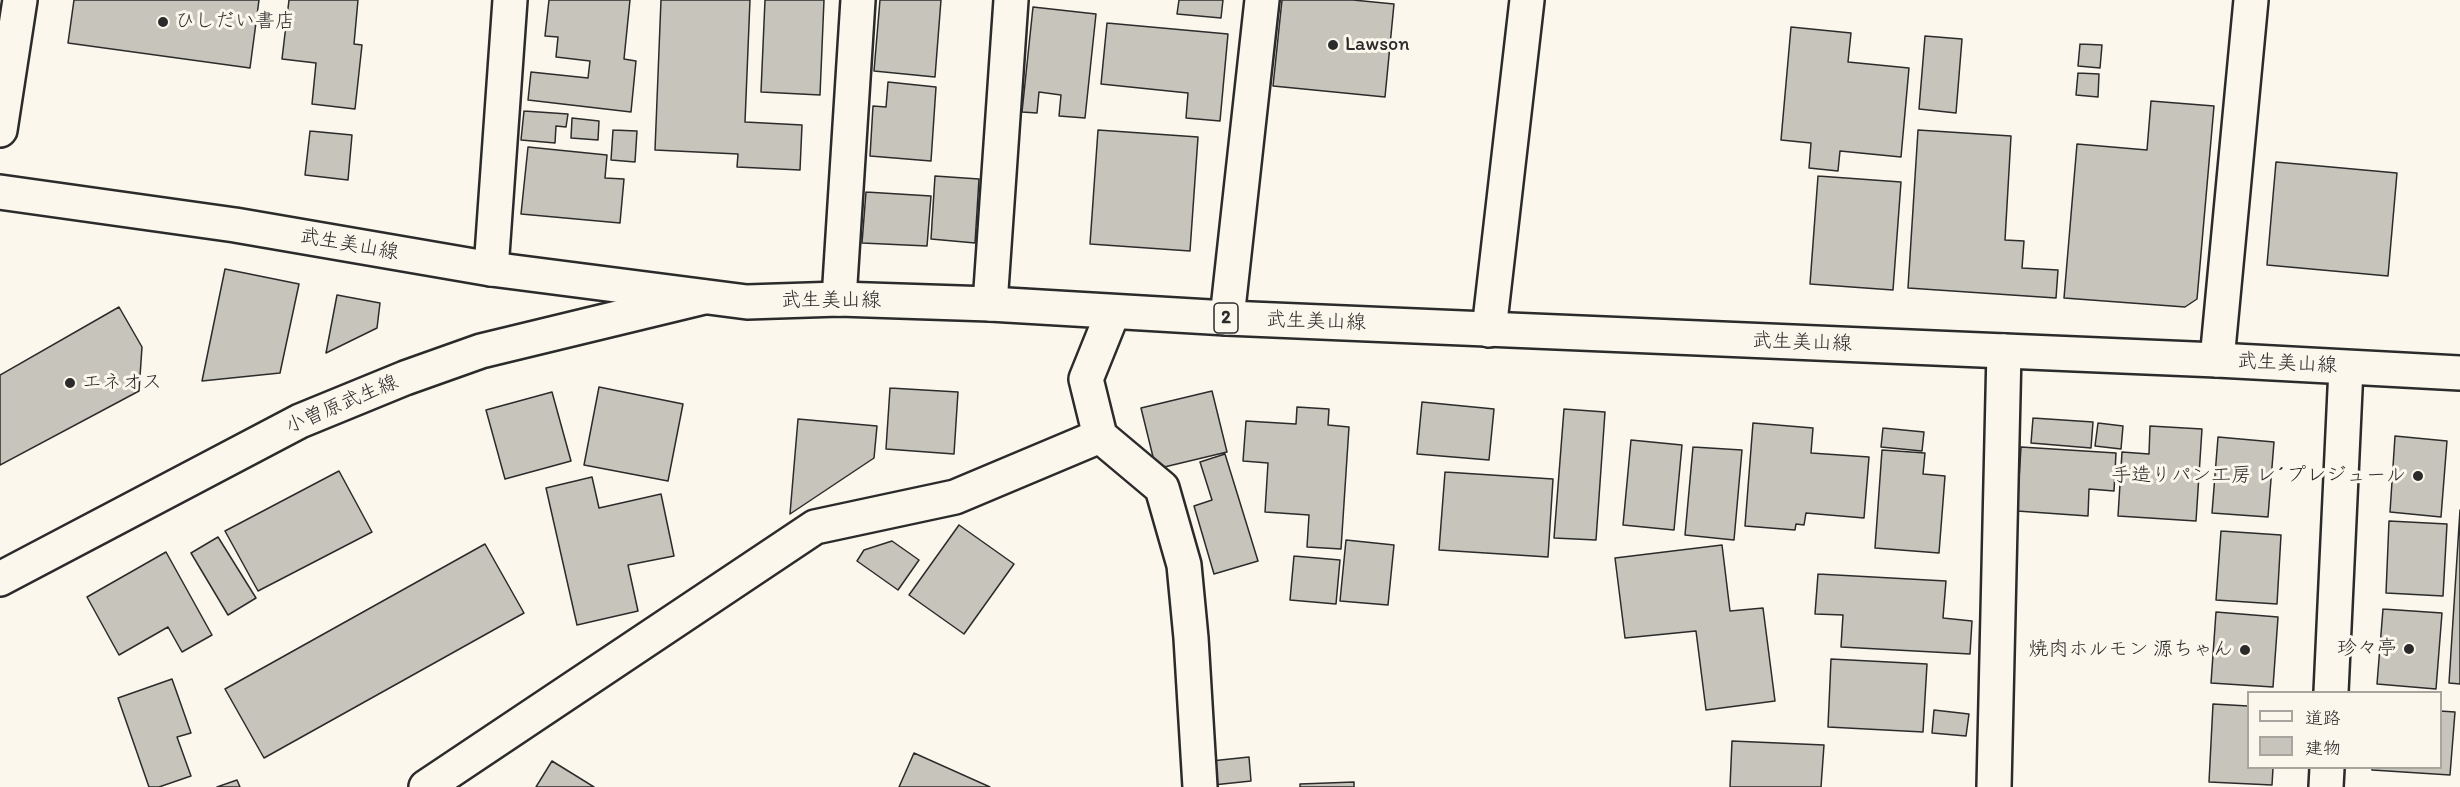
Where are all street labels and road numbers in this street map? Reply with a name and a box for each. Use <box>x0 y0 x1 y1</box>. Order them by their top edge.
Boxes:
street label: 武生美山線 <box>298 224 400 266</box>
street label: 武生美山線 <box>781 289 881 313</box>
road number: 2 <box>1214 303 1238 333</box>
street label: 武生美山線 <box>1266 308 1366 336</box>
street label: 武生美山線 <box>1752 329 1852 357</box>
street label: 武生美山線 <box>2236 349 2338 379</box>
street label: 小曽原武生線 <box>282 371 402 439</box>

